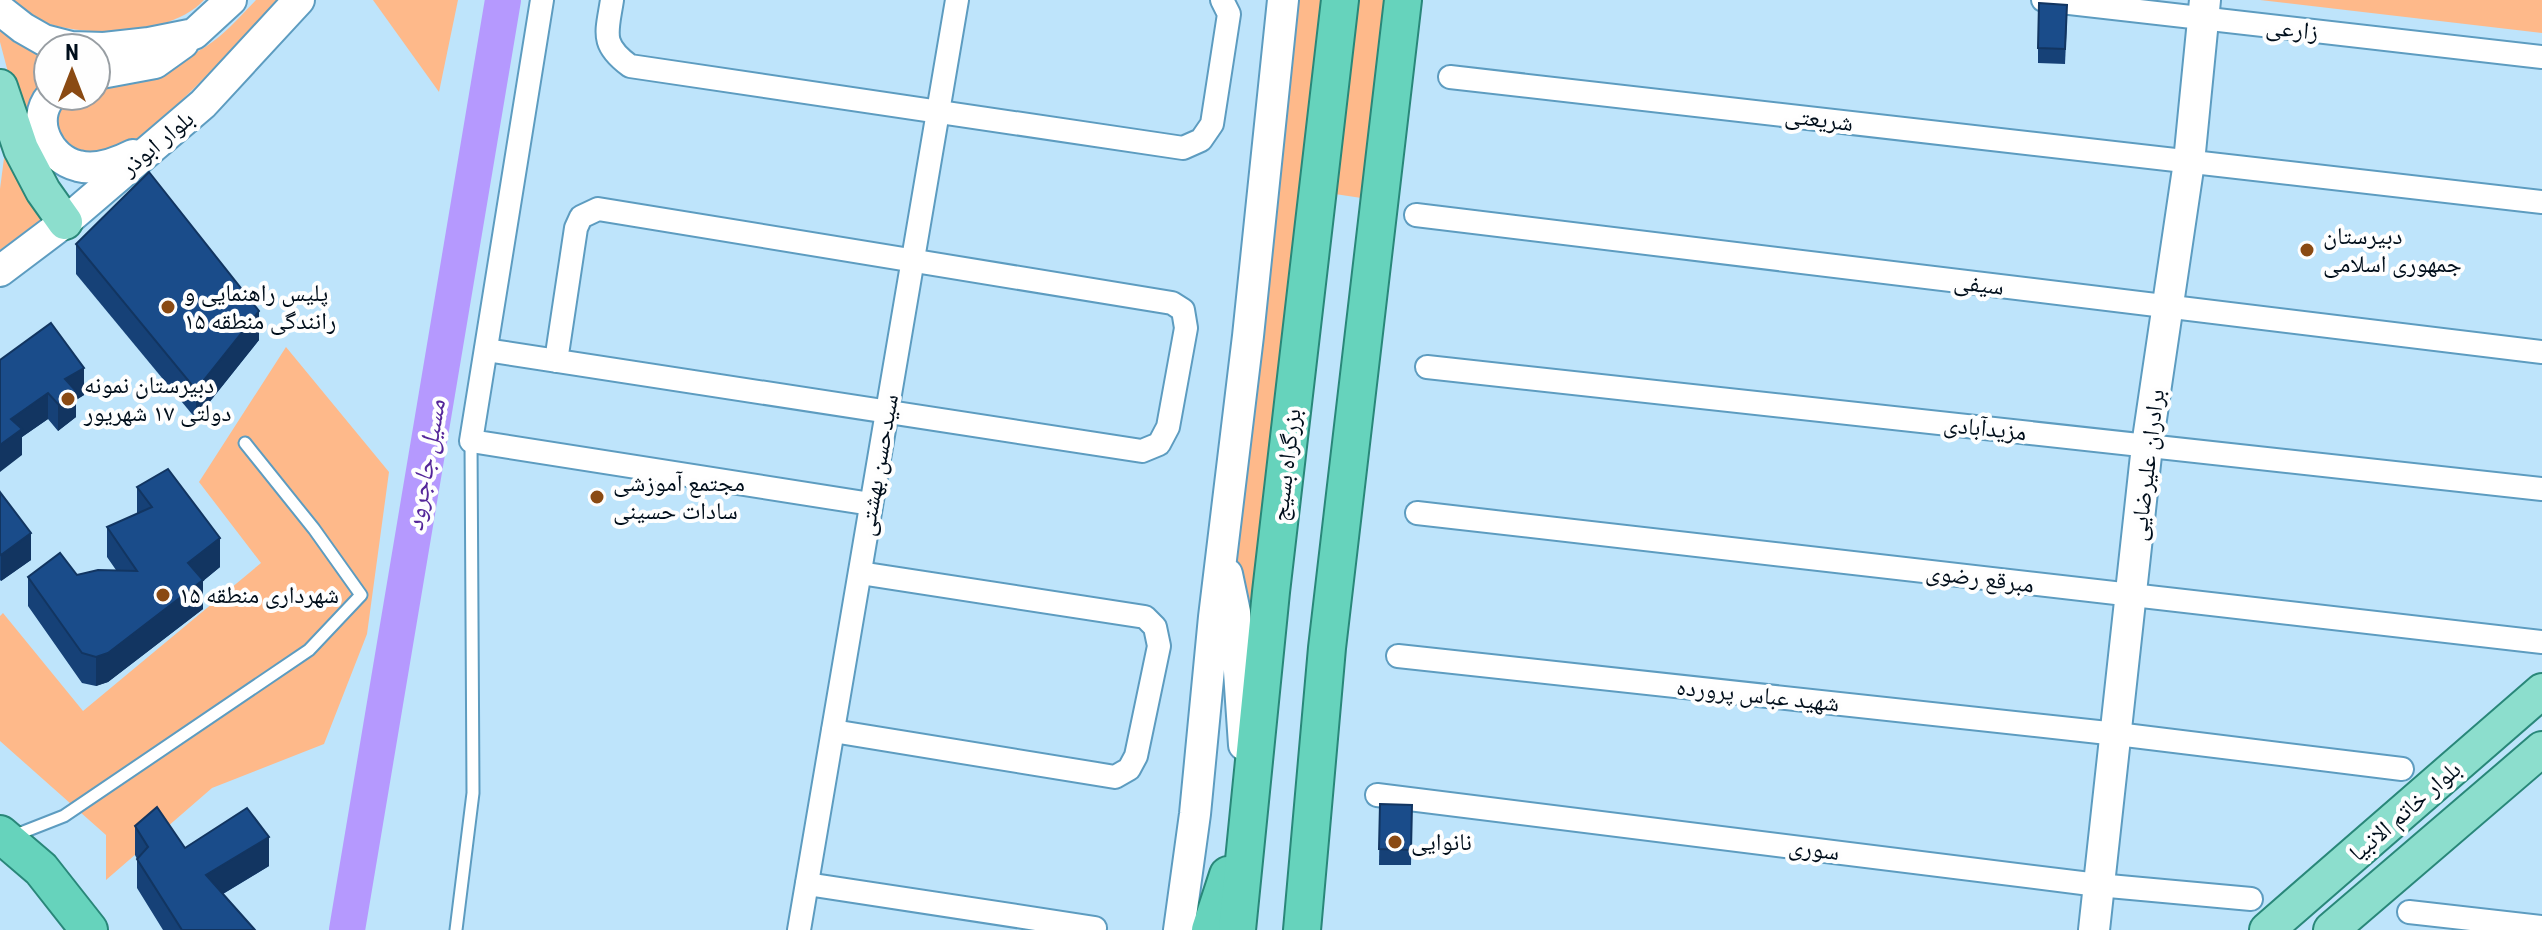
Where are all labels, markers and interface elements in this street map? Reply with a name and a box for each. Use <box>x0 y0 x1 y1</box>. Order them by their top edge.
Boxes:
street label: زارعی <box>2264 12 2320 46</box>
north arrow <box>32 32 112 112</box>
text: N <box>65 40 79 65</box>
street label: شریعتی <box>1783 101 1855 137</box>
street label: بلوار ابوذر <box>114 104 199 182</box>
place label: دبیرستان جمهوری اسلامی <box>2323 222 2462 278</box>
marker: دبیرستان جمهوری اسلامی <box>2298 241 2316 259</box>
street label: سیفی <box>1952 267 2006 301</box>
place label: پلیس راهنمایی و رانندگی منطقه ۱۵ <box>184 279 336 335</box>
marker: پلیس راهنمایی و رانندگی منطقه ۱۵ <box>159 298 177 316</box>
place label: دبیرستان نمونه دولتی ۱۷ شهریور <box>83 371 231 427</box>
street label: برادران علیرضایی <box>2124 388 2170 542</box>
marker: دبیرستان نمونه دولتی ۱۷ شهریور <box>59 390 77 408</box>
street label: سیدحسن بهشتی <box>852 392 904 538</box>
water label: مسیل جاجرود <box>399 397 452 533</box>
street label: بزرگراه بسیج <box>1265 407 1308 523</box>
street label: مزیدآبادی <box>1942 410 2028 446</box>
place label: مجتمع آموزشی سادات حسینی <box>613 469 745 525</box>
marker: مجتمع آموزشی سادات حسینی <box>588 488 606 506</box>
street label: مبرقع رضوی <box>1924 557 2036 600</box>
place label: شهرداری منطقه ۱۵ <box>179 581 339 609</box>
marker: شهرداری منطقه ۱۵ <box>154 586 172 604</box>
street label: شهید عباس پرورده <box>1675 673 1841 718</box>
street label: بلوار خاتم الانبیا <box>2344 755 2468 868</box>
place label: نانوایی <box>1411 828 1472 856</box>
street label: سوری <box>1787 832 1841 866</box>
marker: نانوایی <box>1386 833 1404 851</box>

